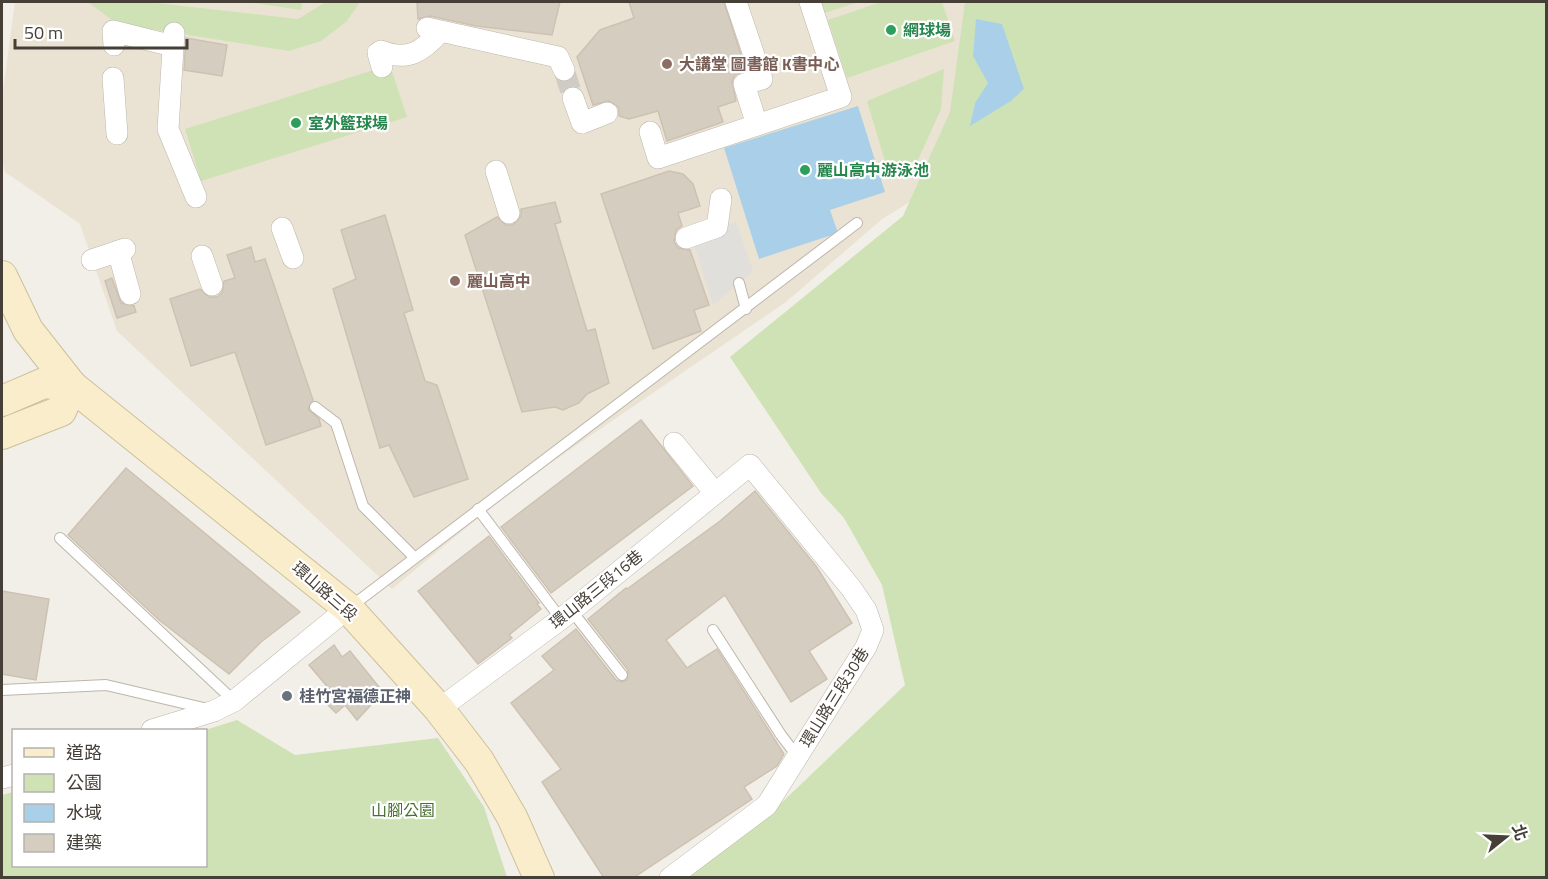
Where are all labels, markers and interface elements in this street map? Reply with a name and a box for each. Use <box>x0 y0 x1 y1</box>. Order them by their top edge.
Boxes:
scale bar <box>15 12 188 50</box>
place label: 網球場 <box>903 18 951 42</box>
text: 50 m <box>24 19 63 46</box>
marker: 網球場 <box>884 23 898 37</box>
place label: 大講堂 圖書館 K書中心 <box>679 52 840 76</box>
marker: 大講堂 圖書館 K書中心 <box>660 57 674 71</box>
place label: 室外籃球場 <box>308 111 388 135</box>
marker: 室外籃球場 <box>289 116 303 130</box>
place label: 麗山高中游泳池 <box>817 158 929 182</box>
marker: 麗山高中游泳池 <box>798 163 812 177</box>
place label: 麗山高中 <box>467 269 531 293</box>
marker: 麗山高中 <box>448 274 462 288</box>
street label: 環山路三段16巷 <box>544 544 648 634</box>
street label: 環山路三段 <box>287 556 363 626</box>
street label: 環山路三段30巷 <box>794 642 874 752</box>
place label: 桂竹宮福德正神 <box>299 684 411 708</box>
marker: 桂竹宮福德正神 <box>280 689 294 703</box>
legend <box>12 729 207 867</box>
text: 道路 <box>66 739 102 766</box>
text: 公園 <box>66 769 102 796</box>
park label: 山腳公園 <box>371 798 435 822</box>
text: 水域 <box>66 799 102 826</box>
north arrow <box>1476 807 1536 867</box>
text: 北 <box>1506 821 1534 844</box>
text: 建築 <box>66 829 102 856</box>

